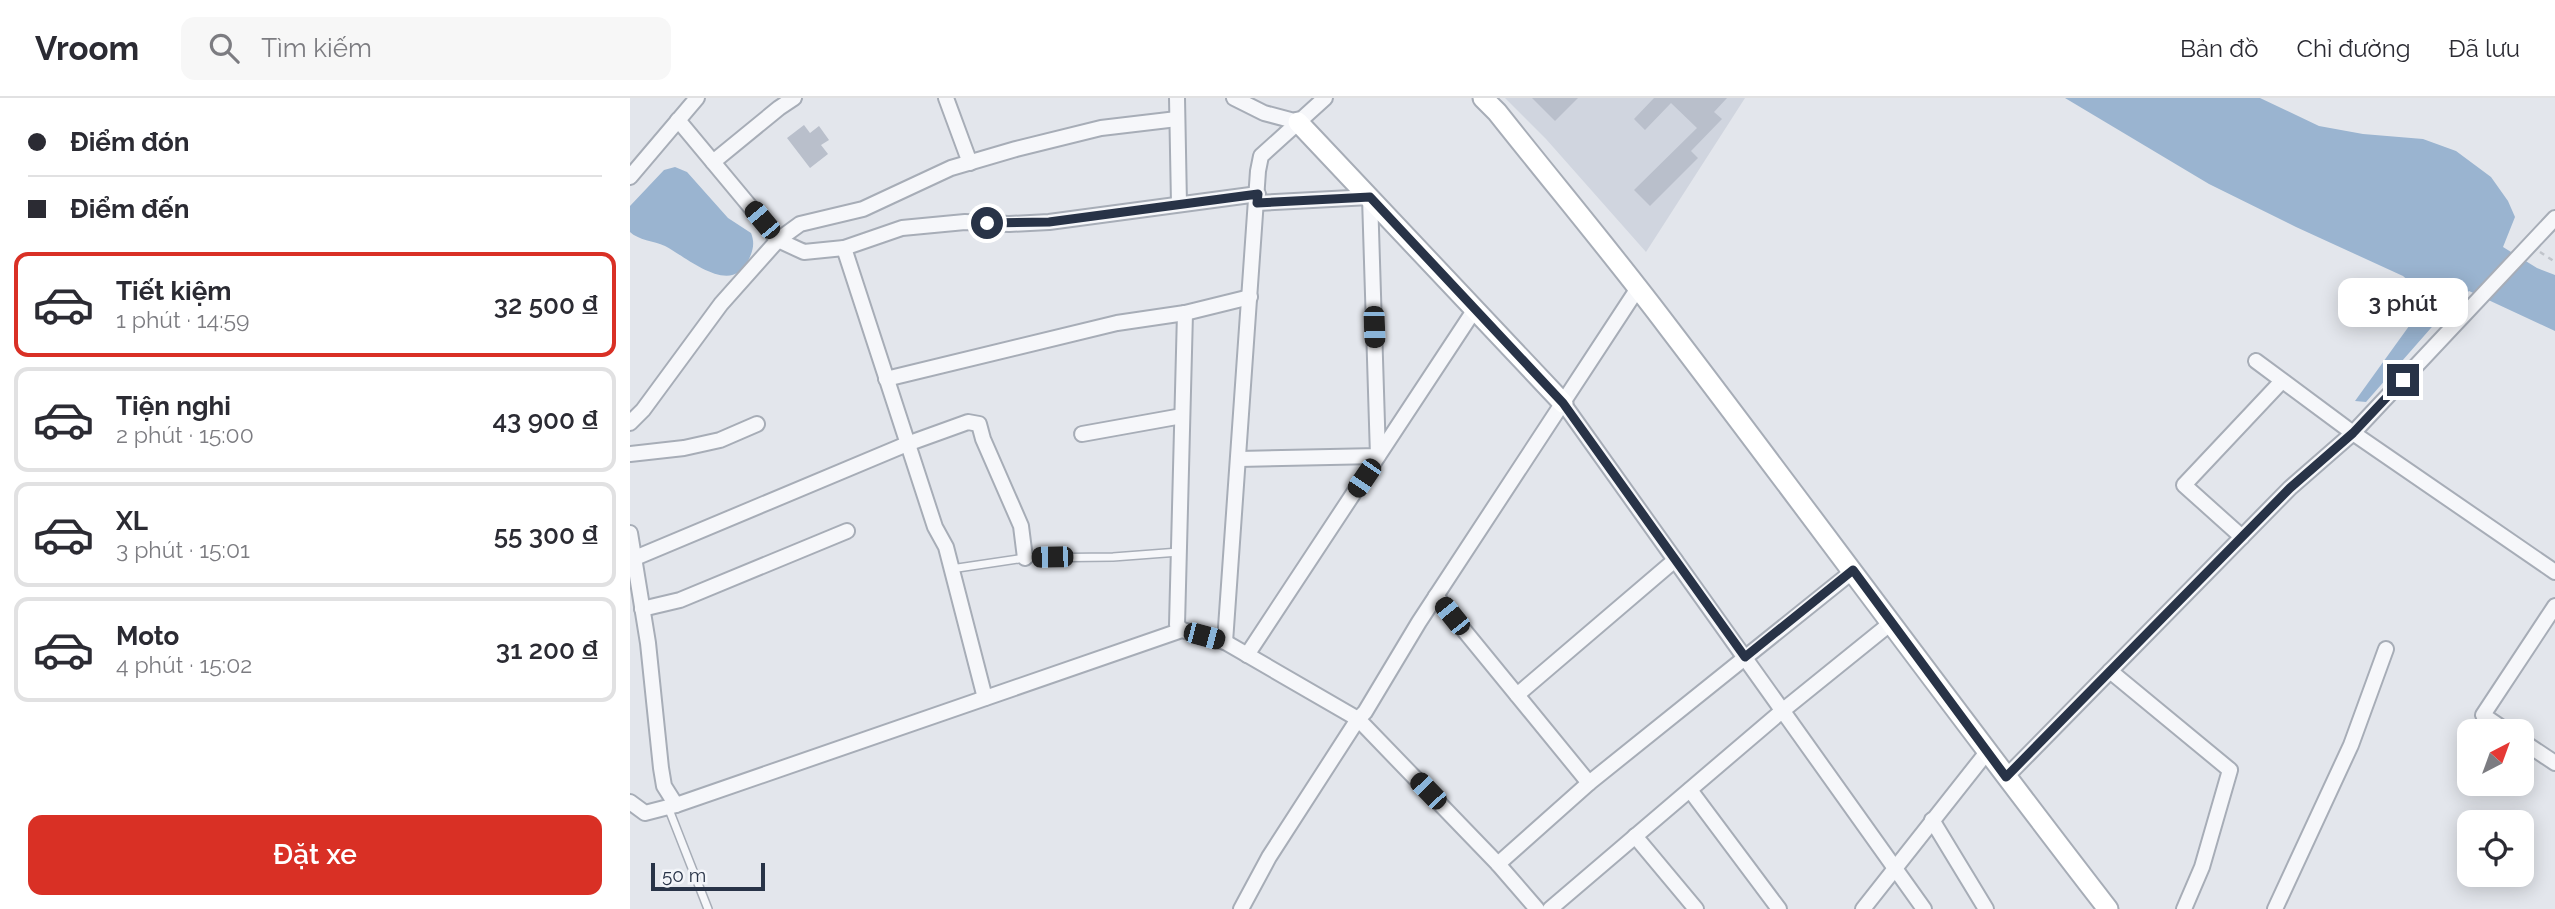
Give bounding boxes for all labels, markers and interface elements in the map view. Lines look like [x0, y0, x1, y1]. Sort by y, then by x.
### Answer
search box [181, 17, 671, 80]
text: Vroom [35, 29, 139, 68]
icon: search [205, 29, 243, 67]
text: Tìm kiếm [261, 33, 372, 63]
text: Bản đồ [2180, 34, 2258, 63]
text: Chỉ đường [2296, 34, 2411, 63]
text: Đã lưu [2449, 34, 2520, 63]
text: Điểm đón [70, 127, 190, 157]
text: Điểm đến [70, 194, 189, 224]
car [741, 197, 784, 243]
route start [971, 207, 1003, 239]
icon: car [32, 273, 95, 336]
text: Tiết kiệm [116, 276, 231, 306]
callout: 3 phút [2338, 278, 2468, 328]
text: 3 phút [2369, 289, 2437, 316]
text: 32 500 ₫ [494, 290, 598, 320]
text: 1 phút · 14:59 [116, 306, 250, 333]
car [1363, 306, 1386, 348]
route end [2387, 364, 2419, 396]
icon: car [32, 388, 95, 451]
text: Tiện nghi [116, 391, 231, 421]
text: 43 900 ₫ [492, 405, 598, 435]
text: 2 phút · 15:00 [116, 421, 254, 448]
car [1344, 455, 1385, 501]
icon: car [32, 503, 95, 566]
text: XL [116, 506, 148, 536]
text: 55 300 ₫ [494, 520, 598, 550]
text: 3 phút · 15:01 [116, 536, 250, 563]
car [1031, 546, 1074, 568]
car [1431, 593, 1474, 639]
icon: car [32, 618, 95, 681]
car [1181, 620, 1228, 652]
text: Moto [116, 621, 179, 651]
text: 31 200 ₫ [496, 635, 598, 665]
text: 4 phút · 15:02 [116, 651, 252, 678]
north arrow [2457, 719, 2534, 796]
map controls [2457, 719, 2534, 887]
car [1406, 769, 1451, 813]
button: locate [2457, 810, 2534, 887]
button: Đặt xe [28, 815, 602, 895]
scale bar [651, 860, 765, 892]
text: 50 m [662, 864, 706, 886]

